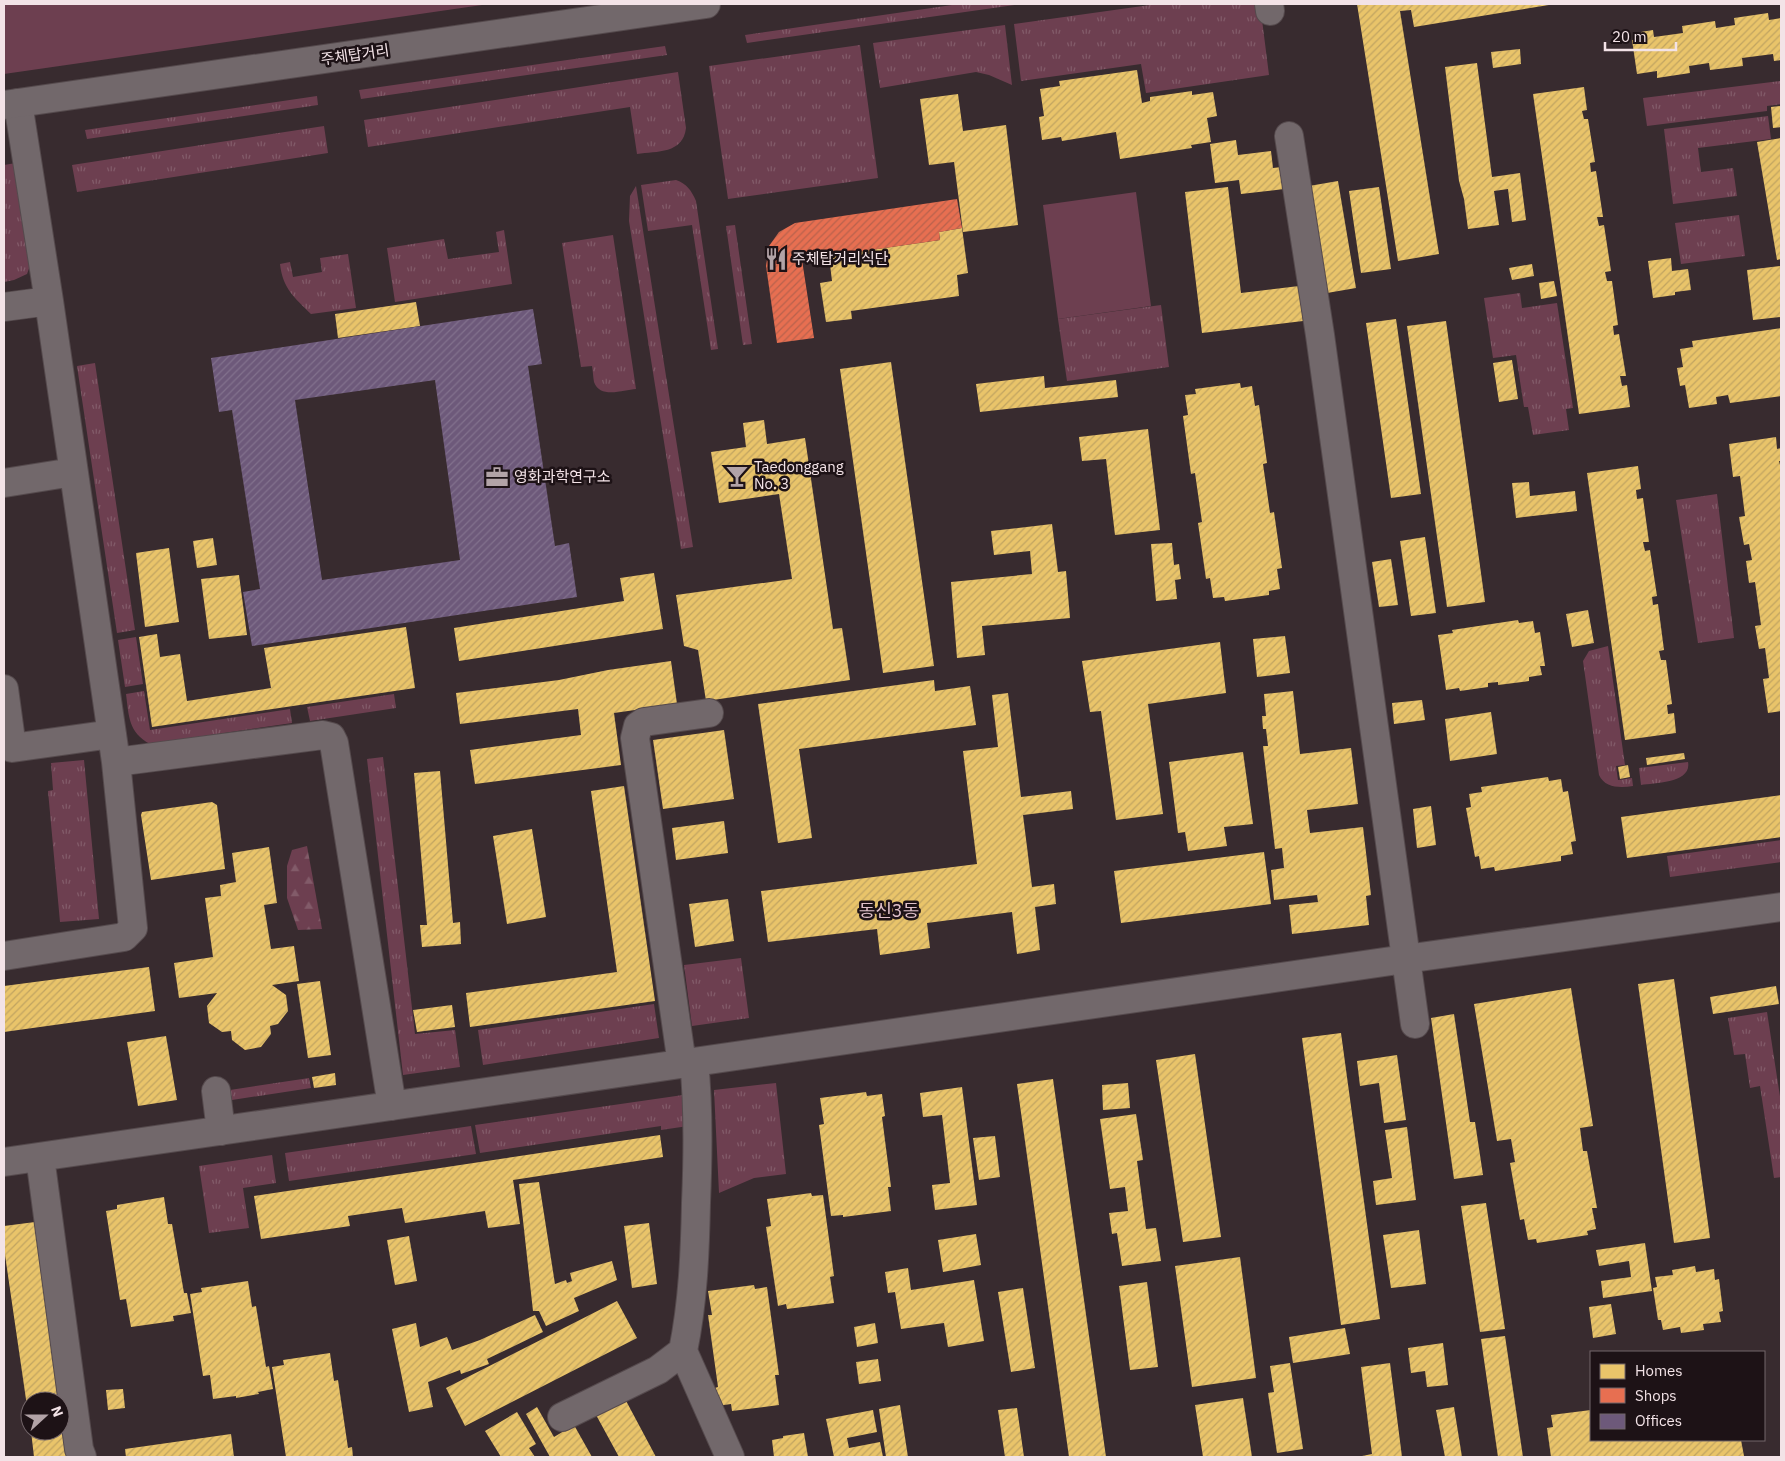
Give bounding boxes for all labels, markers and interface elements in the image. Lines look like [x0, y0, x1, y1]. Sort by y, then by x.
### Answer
scale bar [1605, 20, 1676, 52]
text: 20 m [1612, 27, 1647, 46]
street label: 주체탑거리 [319, 40, 390, 69]
restaurant icon: 주체탑거리식단 [763, 246, 789, 272]
place label: 주체탑거리식단 [792, 249, 889, 268]
place label: Taedonggang No. 3 [754, 457, 844, 493]
bar icon: Taedonggang No. 3 [724, 463, 750, 489]
office icon: 영화과학연구소 [484, 464, 510, 490]
place label: 영화과학연구소 [514, 467, 611, 486]
district label: 동신3동 [859, 899, 919, 922]
legend [1590, 1351, 1765, 1441]
text: Homes [1635, 1361, 1683, 1380]
text: Shops [1635, 1386, 1677, 1405]
north arrow [20, 1391, 70, 1441]
text: N [47, 1403, 67, 1419]
text: Offices [1635, 1411, 1682, 1430]

